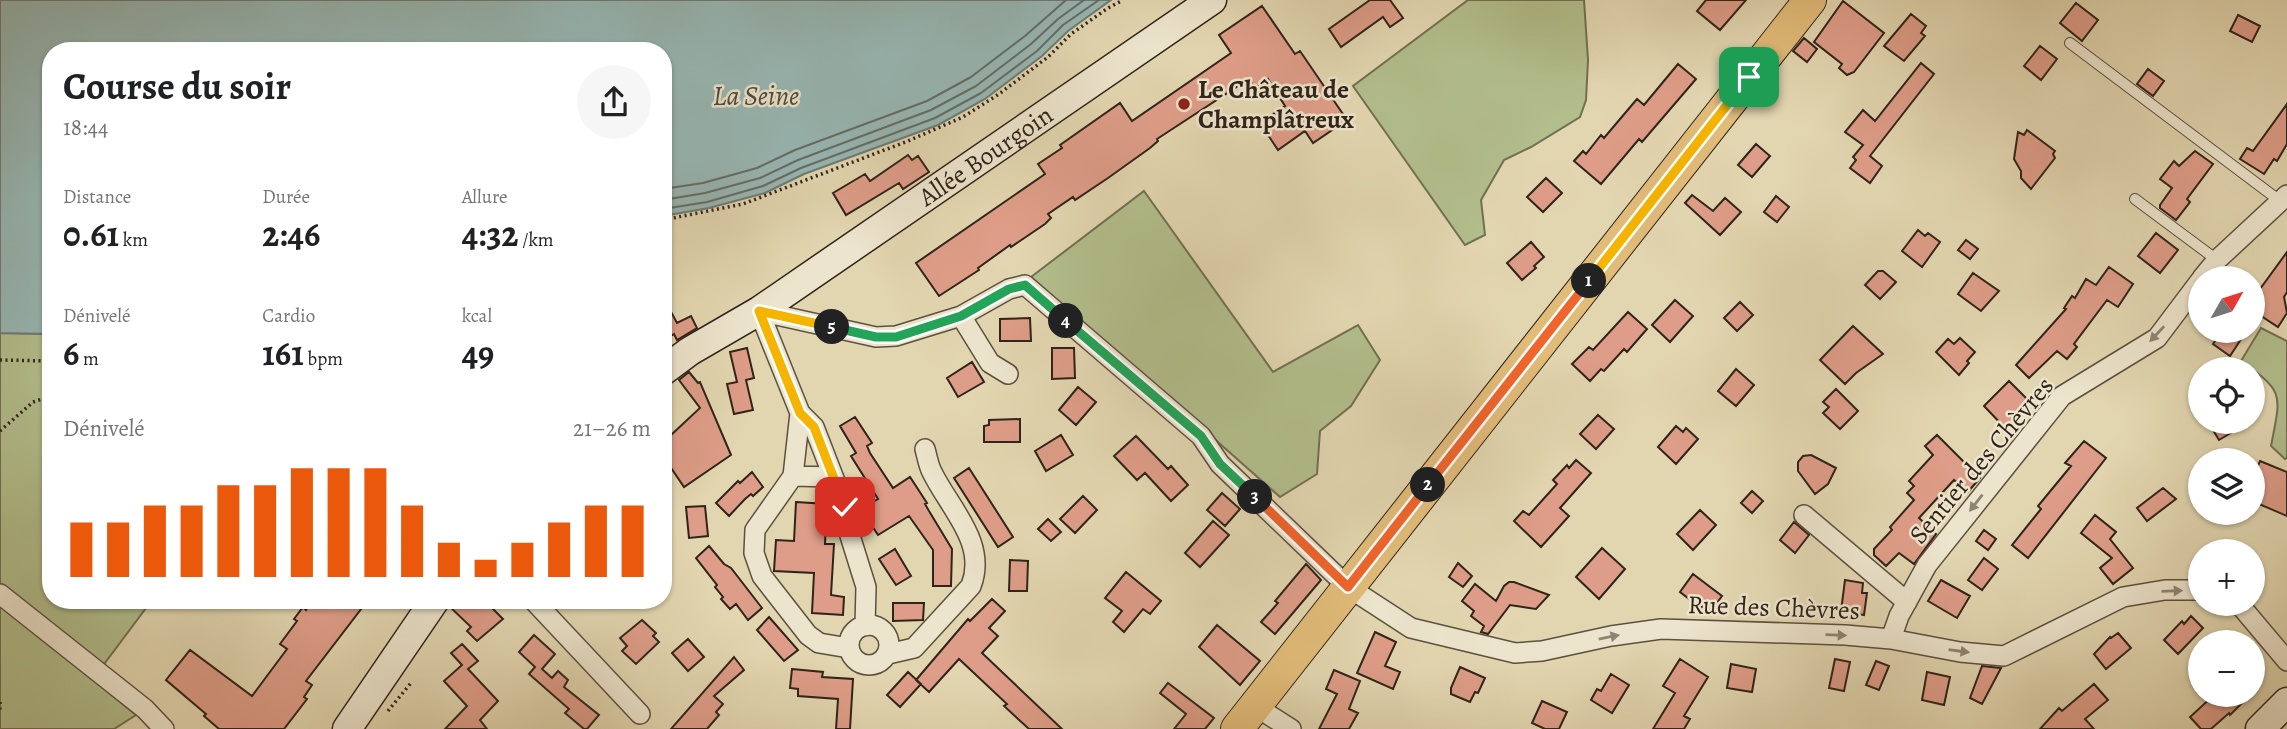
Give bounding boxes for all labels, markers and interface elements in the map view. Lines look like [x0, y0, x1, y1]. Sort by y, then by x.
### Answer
pin [1719, 47, 1779, 107]
icon: arrive [1730, 58, 1768, 96]
text: Course du soir [63, 60, 291, 112]
button: share [577, 65, 651, 139]
place label: Le Château de Champlâtreux [1198, 72, 1354, 137]
water label: La Seine [713, 77, 799, 115]
marker: Le Château de Champlâtreux [1176, 96, 1192, 112]
street label: Allée Bourgoin [911, 97, 1060, 215]
text: 18:44 [63, 112, 108, 143]
text: Distance [63, 184, 131, 210]
text: Durée [262, 184, 310, 210]
text: Allure [462, 184, 508, 210]
text: 0.61 [63, 210, 119, 258]
text: 2:46 [262, 210, 320, 258]
text: 4:32 [462, 210, 518, 258]
text: km [119, 227, 148, 253]
text: /km [518, 227, 554, 253]
pin: 1 [1572, 264, 1606, 298]
north arrow [2188, 266, 2264, 343]
map controls [2188, 266, 2265, 707]
text: 1 [1585, 267, 1592, 293]
text: Dénivelé [63, 303, 130, 329]
text: Cardio [262, 303, 315, 329]
text: kcal [462, 303, 492, 329]
pin: 4 [1048, 304, 1084, 338]
text: 4 [1061, 307, 1070, 333]
pin: 5 [814, 310, 850, 344]
text: 5 [827, 313, 836, 339]
one-way arrow [2149, 326, 2166, 343]
text: 6 [63, 329, 79, 377]
text: 161 [262, 329, 304, 377]
text: 49 [462, 329, 494, 377]
text: m [79, 346, 99, 372]
text: bpm [304, 346, 343, 372]
button: locate [2188, 357, 2265, 434]
street label: Sentier des Chèvres [1901, 369, 2062, 551]
text: Dénivelé [63, 413, 145, 444]
text: 21–26 m [573, 413, 651, 444]
button: layers [2188, 448, 2265, 525]
pin: 2 [1410, 468, 1446, 503]
text: 2 [1423, 471, 1432, 497]
pin [815, 477, 875, 537]
pin: 3 [1238, 480, 1272, 514]
text: 3 [1250, 483, 1259, 509]
icon: check [826, 488, 864, 526]
one-way arrow [1969, 495, 1984, 512]
button: + [2188, 539, 2265, 616]
one-way arrow [2161, 585, 2183, 596]
street label: Rue des Chèvres [1687, 587, 1861, 628]
one-way arrow [1825, 629, 1847, 640]
button: − [2188, 630, 2265, 707]
one-way arrow [1598, 631, 1620, 642]
one-way arrow [1948, 646, 1970, 657]

